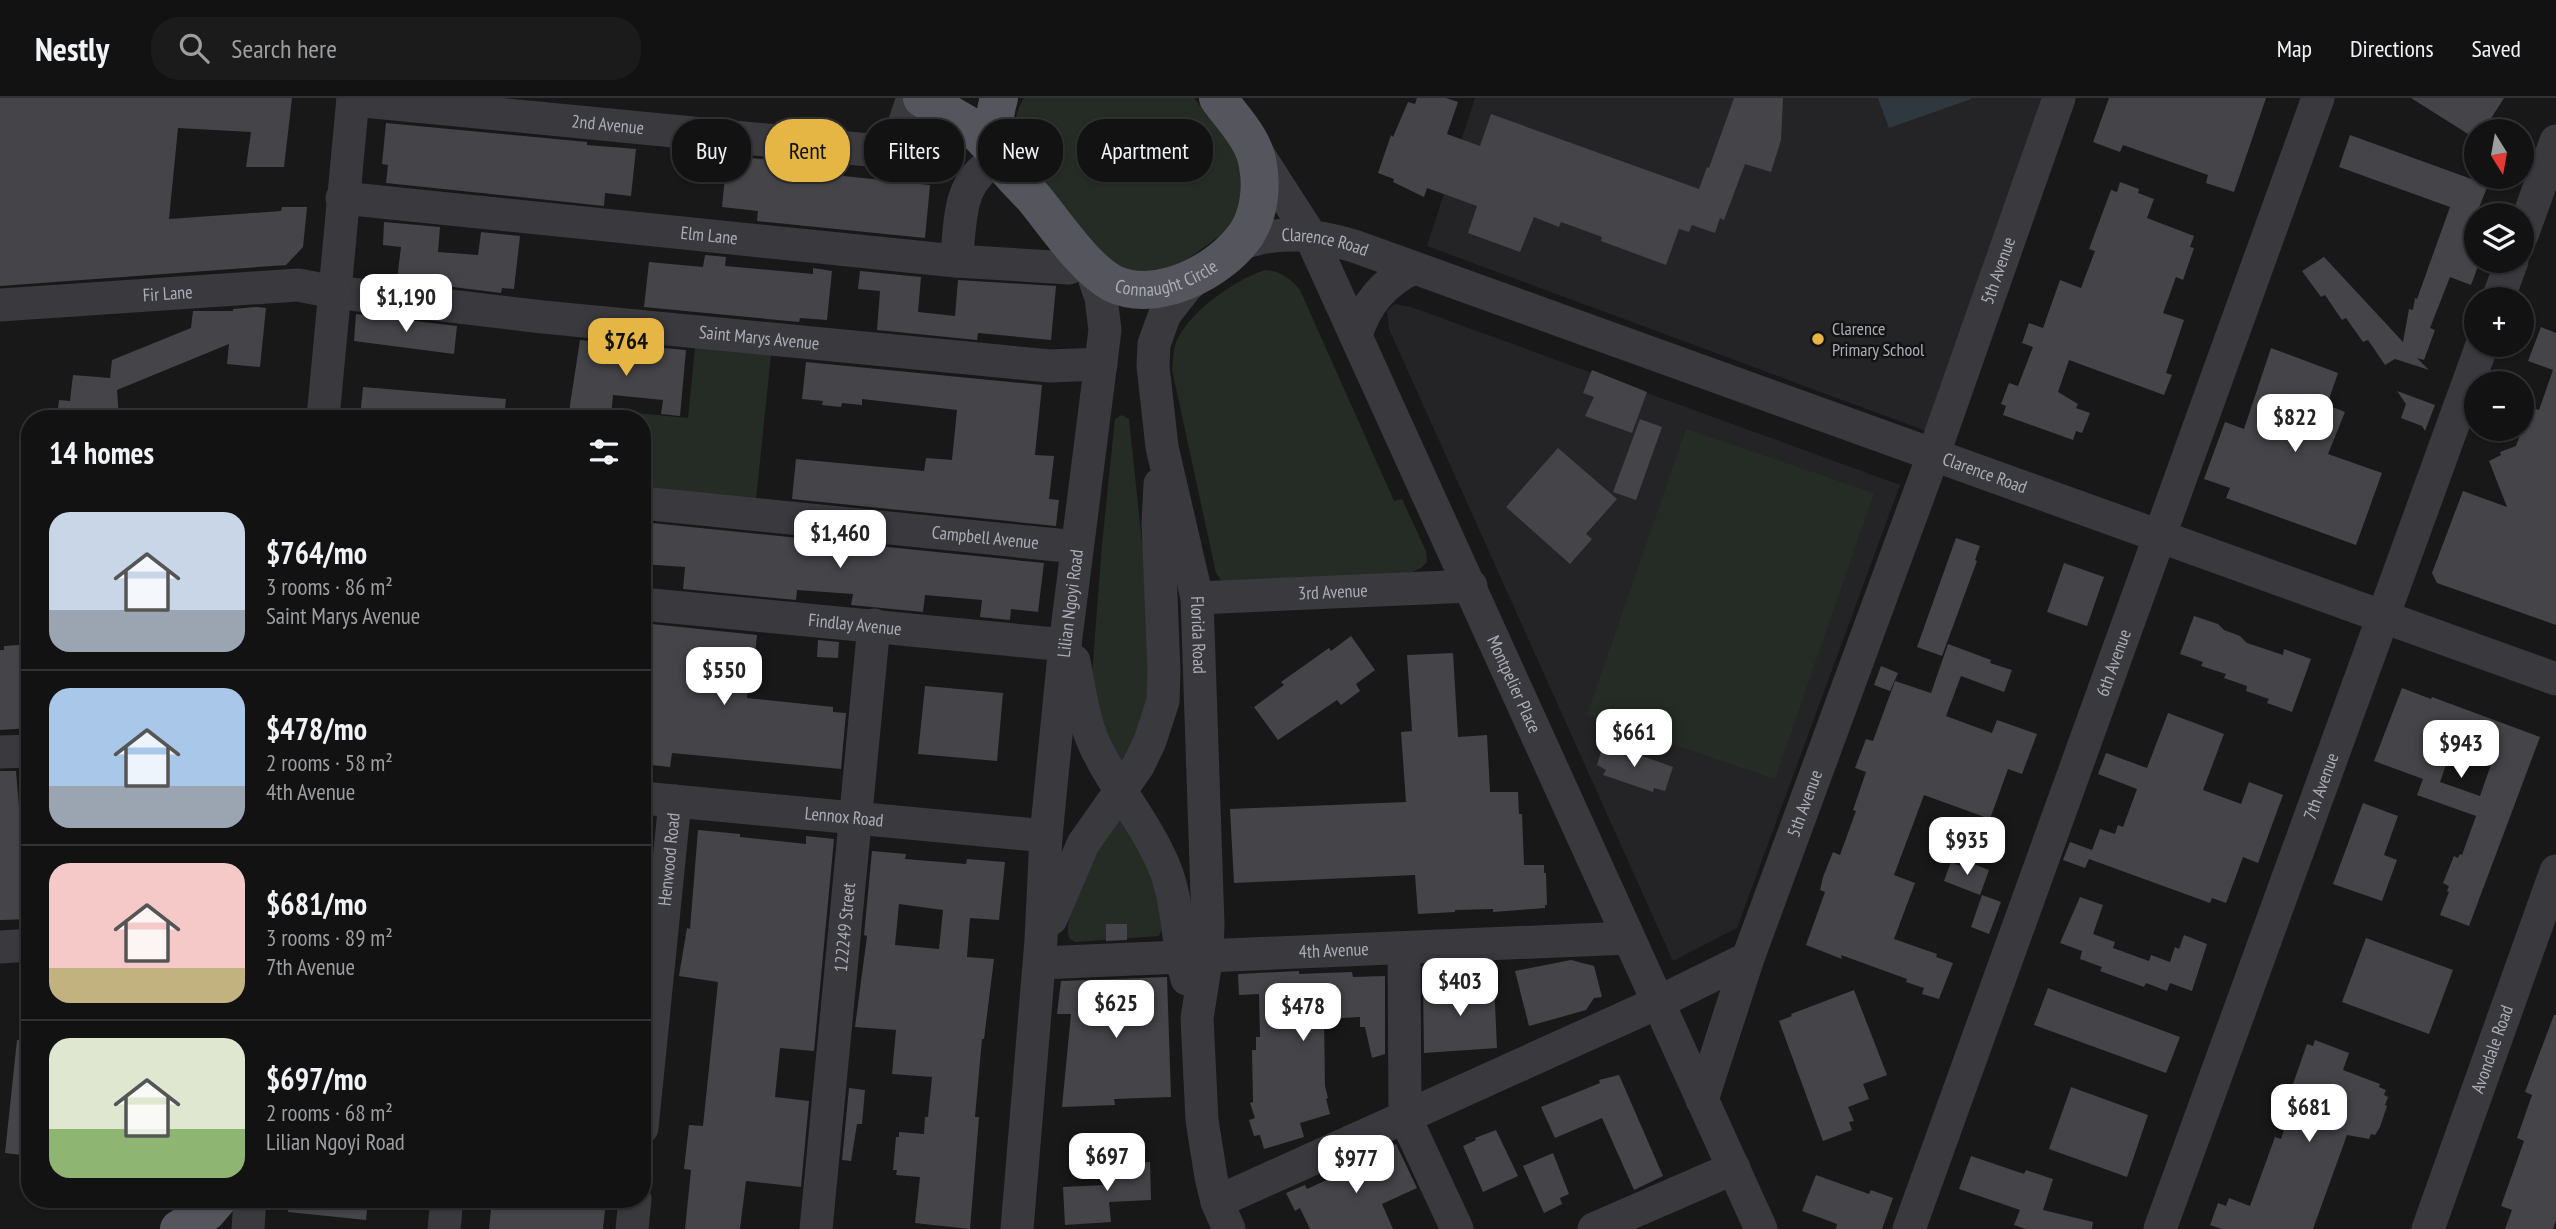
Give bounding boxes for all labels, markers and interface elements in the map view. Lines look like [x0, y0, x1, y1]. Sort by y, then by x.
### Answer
search box [151, 17, 641, 80]
text: Nestly [35, 27, 109, 70]
icon: search [175, 29, 213, 67]
text: Search here [231, 32, 337, 65]
text: Map [2277, 33, 2312, 64]
text: Directions [2350, 33, 2434, 64]
text: Saved [2472, 33, 2521, 64]
street label: 2nd Avenue [571, 109, 645, 139]
chip: Buy [672, 119, 751, 182]
chip: Rent [765, 119, 850, 182]
chip: Filters [864, 119, 964, 182]
chip: New [978, 119, 1063, 182]
chip: Apartment [1077, 119, 1213, 182]
north arrow [2464, 119, 2534, 189]
map controls [2464, 119, 2534, 441]
button: layers [2464, 203, 2534, 273]
street label: Elm Lane [679, 221, 739, 250]
street label: Clarence Road [1281, 223, 1372, 261]
street label: 5th Avenue [1975, 234, 2020, 307]
street label: Connaught Circle [1112, 254, 1222, 301]
pin: $1,190 [349, 274, 463, 334]
street label: Fir Lane [142, 280, 193, 306]
text: $1,190 [376, 282, 436, 311]
button: + [2464, 287, 2534, 357]
place label: Clarence Primary School [1832, 317, 1925, 361]
pin: $764 [585, 318, 667, 378]
street label: Saint Marys Avenue [698, 320, 820, 355]
text: $764 [604, 326, 648, 355]
marker: Clarence Primary School [1810, 331, 1826, 347]
button: − [2464, 371, 2534, 441]
pin: $822 [2254, 394, 2336, 454]
text: $822 [2273, 402, 2317, 431]
text: 14 homes [49, 433, 154, 472]
icon: filters [585, 433, 623, 471]
street label: Clarence Road [1940, 447, 2030, 498]
pin: $1,460 [783, 510, 897, 570]
text: $1,460 [810, 518, 870, 547]
street label: Campbell Avenue [931, 520, 1040, 554]
text: $764/mo [266, 533, 367, 572]
icon: home [105, 540, 189, 624]
street label: Lilian Ngoyi Road [1052, 548, 1088, 658]
text: 3 rooms · 86 m² [266, 572, 393, 601]
street label: 3rd Avenue [1298, 579, 1368, 605]
street label: Florida Road [1186, 596, 1212, 674]
text: Saint Marys Avenue [266, 601, 420, 630]
street label: Findlay Avenue [807, 608, 903, 640]
street label: 6th Avenue [2091, 626, 2136, 699]
street label: Montpelier Place [1482, 632, 1546, 737]
pin: $550 [683, 648, 765, 707]
text: $550 [702, 655, 746, 684]
text: $478/mo [266, 709, 367, 748]
pin: $661 [1593, 710, 1675, 769]
icon: home [105, 716, 189, 800]
text: $661 [1612, 717, 1656, 746]
pin: $943 [2420, 720, 2502, 780]
text: $943 [2439, 728, 2483, 757]
text: 2 rooms · 58 m² [266, 748, 393, 777]
street label: 7th Avenue [2298, 750, 2343, 823]
street label: 5th Avenue [1782, 767, 1827, 840]
text: 4th Avenue [266, 777, 355, 806]
street label: Lennox Road [804, 801, 885, 832]
street label: Henwood Road [652, 812, 685, 907]
pin: $935 [1926, 818, 2008, 877]
text: $935 [1945, 825, 1989, 854]
street label: 122249 Street [829, 882, 860, 973]
text: $681/mo [266, 884, 367, 923]
icon: home [105, 891, 189, 975]
text: 3 rooms · 89 m² [266, 923, 393, 952]
street label: 4th Avenue [1298, 937, 1369, 963]
text: 7th Avenue [266, 952, 355, 981]
pin: $403 [1419, 958, 1501, 1018]
text: $403 [1438, 966, 1482, 995]
pin: $625 [1075, 981, 1157, 1040]
pin: $478 [1262, 984, 1344, 1043]
text: $625 [1094, 988, 1138, 1017]
text: $478 [1281, 991, 1325, 1020]
street label: Avondale Road [2466, 1002, 2518, 1096]
text: $697/mo [266, 1059, 367, 1098]
icon: home [105, 1066, 189, 1150]
pin: $681 [2268, 1084, 2350, 1144]
text: $681 [2287, 1092, 2331, 1121]
text: 2 rooms · 68 m² [266, 1098, 393, 1127]
text: Lilian Ngoyi Road [266, 1127, 405, 1156]
pin: $697 [1066, 1134, 1148, 1193]
pin: $977 [1315, 1136, 1397, 1195]
text: $697 [1085, 1141, 1129, 1170]
text: $977 [1334, 1143, 1378, 1172]

